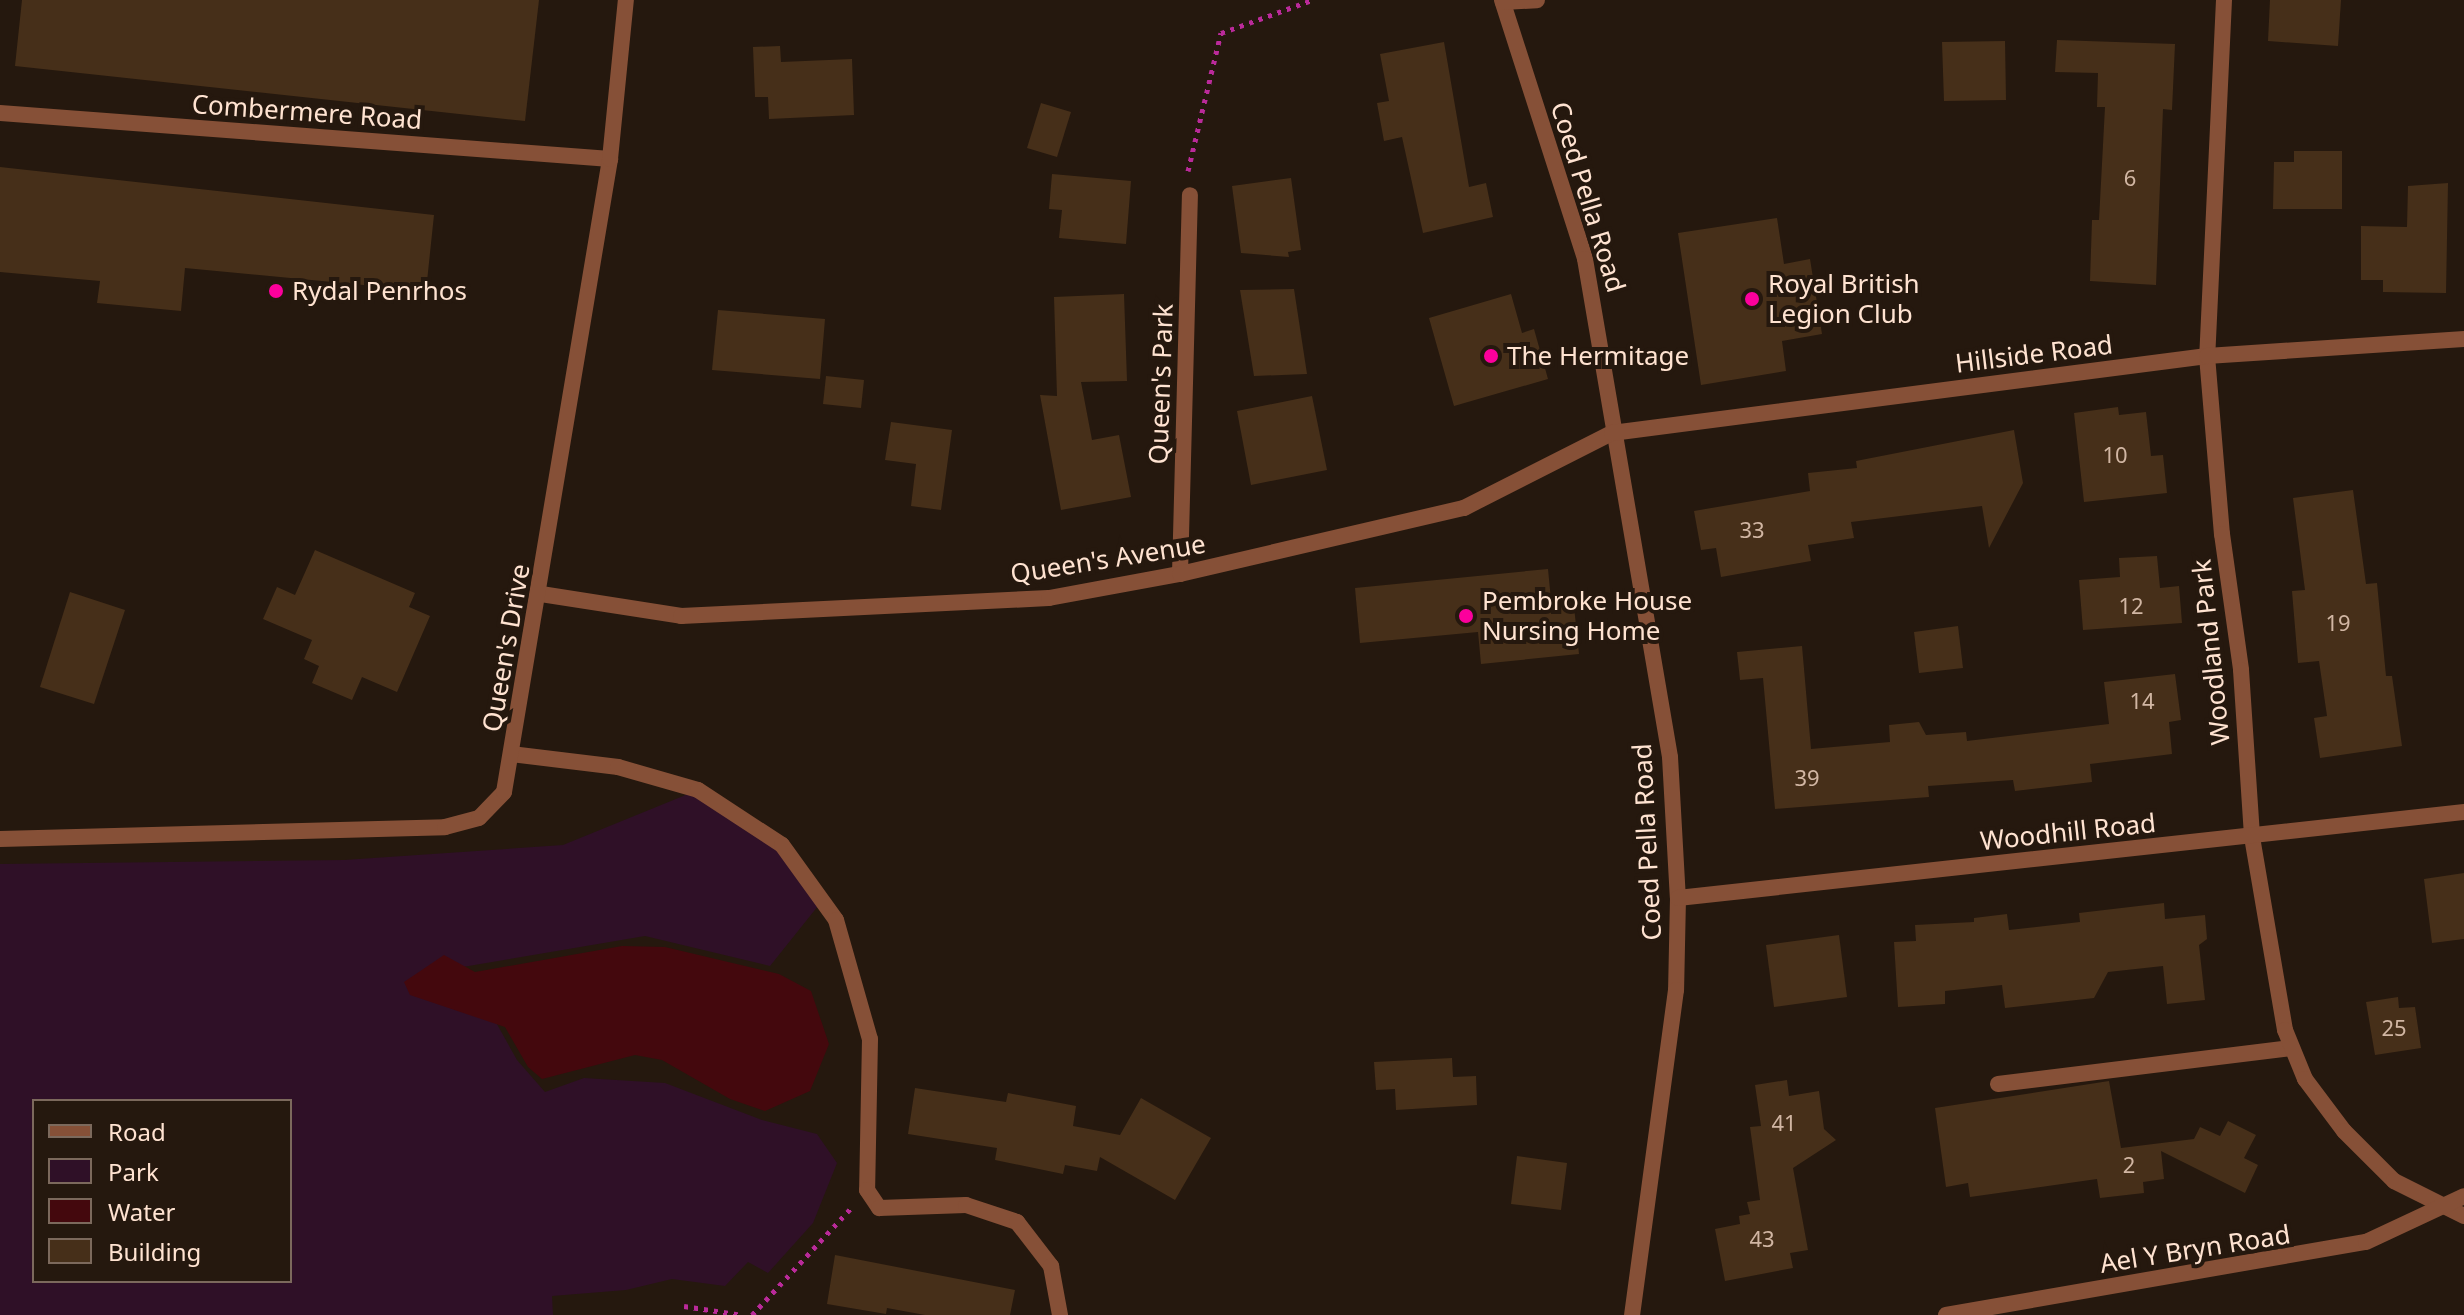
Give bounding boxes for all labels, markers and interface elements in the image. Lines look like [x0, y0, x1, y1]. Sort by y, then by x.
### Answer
street label: Combermere Road [191, 88, 423, 136]
street label: Coed Pella Road [1544, 98, 1632, 296]
house number: 6 [2124, 165, 2136, 191]
place label: Royal British Legion Club [1768, 268, 1920, 330]
place label: Rydal Penrhos [292, 275, 467, 307]
marker: Rydal Penrhos [267, 282, 285, 300]
marker: Royal British Legion Club [1743, 290, 1761, 308]
street label: Queen's Park [1143, 303, 1179, 465]
street label: Hillside Road [1953, 329, 2115, 379]
place label: The Hermitage [1507, 340, 1689, 372]
marker: The Hermitage [1482, 347, 1500, 365]
house number: 10 [2102, 442, 2128, 468]
house number: 33 [1739, 517, 1765, 543]
street label: Queen's Avenue [1008, 528, 1208, 590]
street label: Woodland Park [2186, 558, 2236, 746]
street label: Queen's Drive [476, 562, 536, 734]
place label: Pembroke House Nursing Home [1482, 585, 1692, 646]
house number: 12 [2118, 593, 2144, 619]
marker: Pembroke House Nursing Home [1457, 607, 1475, 625]
house number: 19 [2325, 610, 2351, 636]
house number: 14 [2129, 688, 2155, 714]
street label: Coed Pella Road [1626, 743, 1668, 941]
house number: 39 [1794, 765, 1820, 791]
street label: Woodhill Road [1979, 807, 2157, 857]
house number: 25 [2381, 1015, 2407, 1041]
legend [32, 1099, 292, 1283]
house number: 41 [1771, 1110, 1797, 1136]
text: Road [108, 1115, 166, 1148]
house number: 2 [2123, 1152, 2135, 1178]
text: Park [108, 1155, 159, 1188]
text: Water [108, 1195, 175, 1228]
street label: Ael Y Bryn Road [2098, 1219, 2292, 1279]
house number: 43 [1749, 1226, 1775, 1252]
text: Building [108, 1235, 201, 1268]

